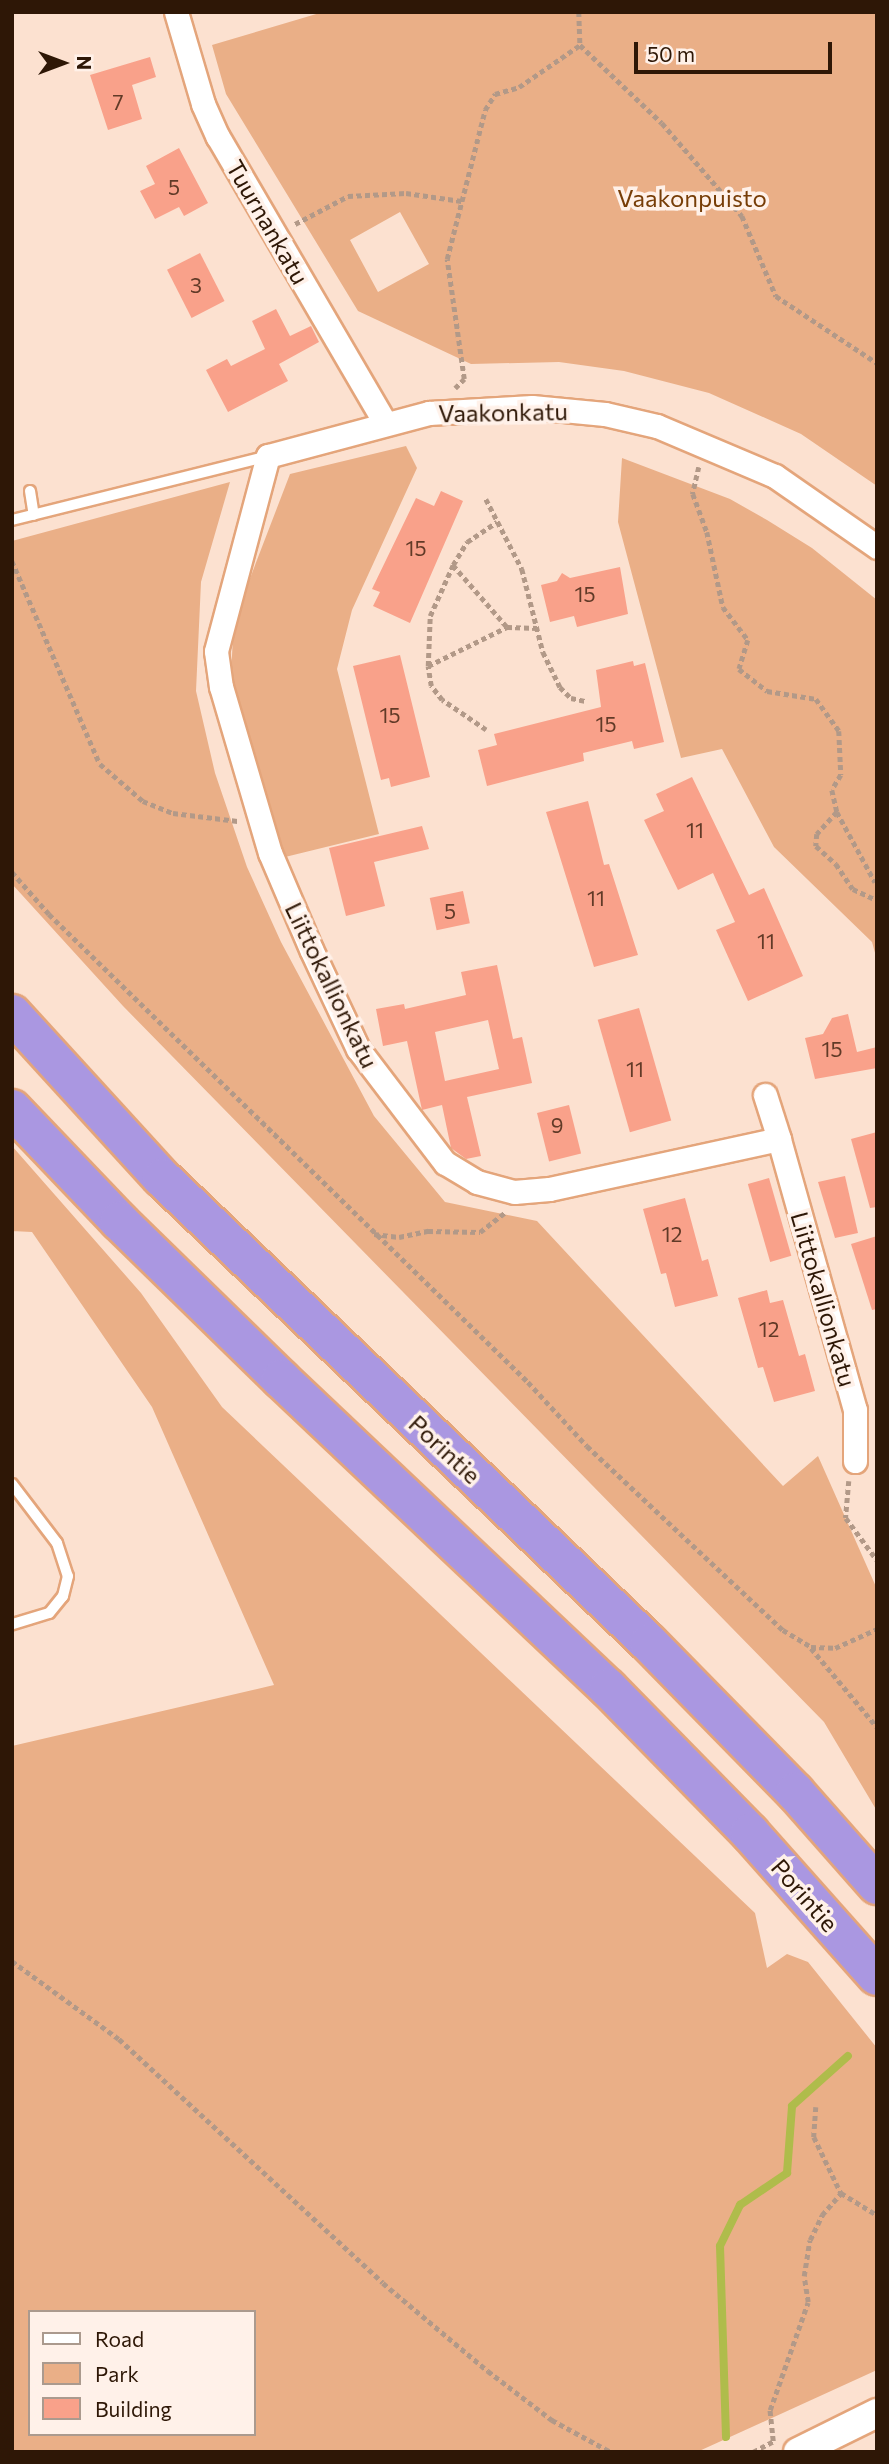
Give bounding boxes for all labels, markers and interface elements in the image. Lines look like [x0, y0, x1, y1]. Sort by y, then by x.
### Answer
north arrow [28, 28, 98, 98]
scale bar [637, 28, 835, 72]
text: 50 m [647, 41, 695, 66]
text: N [73, 56, 96, 70]
house number: 7 [112, 89, 124, 115]
street label: Tuurnankatu [221, 155, 315, 289]
house number: 5 [168, 174, 180, 200]
park label: Vaakonpuisto [617, 184, 767, 212]
house number: 3 [190, 272, 202, 298]
street label: Vaakonkatu [438, 396, 568, 428]
house number: 15 [405, 535, 427, 561]
house number: 15 [574, 581, 596, 607]
house number: 15 [379, 702, 401, 728]
house number: 15 [595, 711, 617, 737]
house number: 11 [686, 817, 704, 843]
house number: 11 [587, 885, 605, 911]
street label: Liittokallionkatu [279, 897, 385, 1073]
house number: 5 [444, 898, 456, 924]
house number: 11 [757, 928, 775, 954]
house number: 15 [821, 1036, 843, 1062]
house number: 11 [626, 1056, 644, 1082]
house number: 9 [551, 1112, 563, 1138]
street label: Liittokallionkatu [785, 1208, 863, 1390]
house number: 12 [662, 1221, 682, 1247]
house number: 12 [759, 1316, 779, 1342]
street label: Porintie [403, 1409, 487, 1489]
street label: Porintie [766, 1853, 844, 1937]
legend [28, 2310, 256, 2436]
text: Road [95, 2326, 144, 2351]
text: Park [95, 2361, 139, 2386]
text: Building [95, 2396, 172, 2421]

